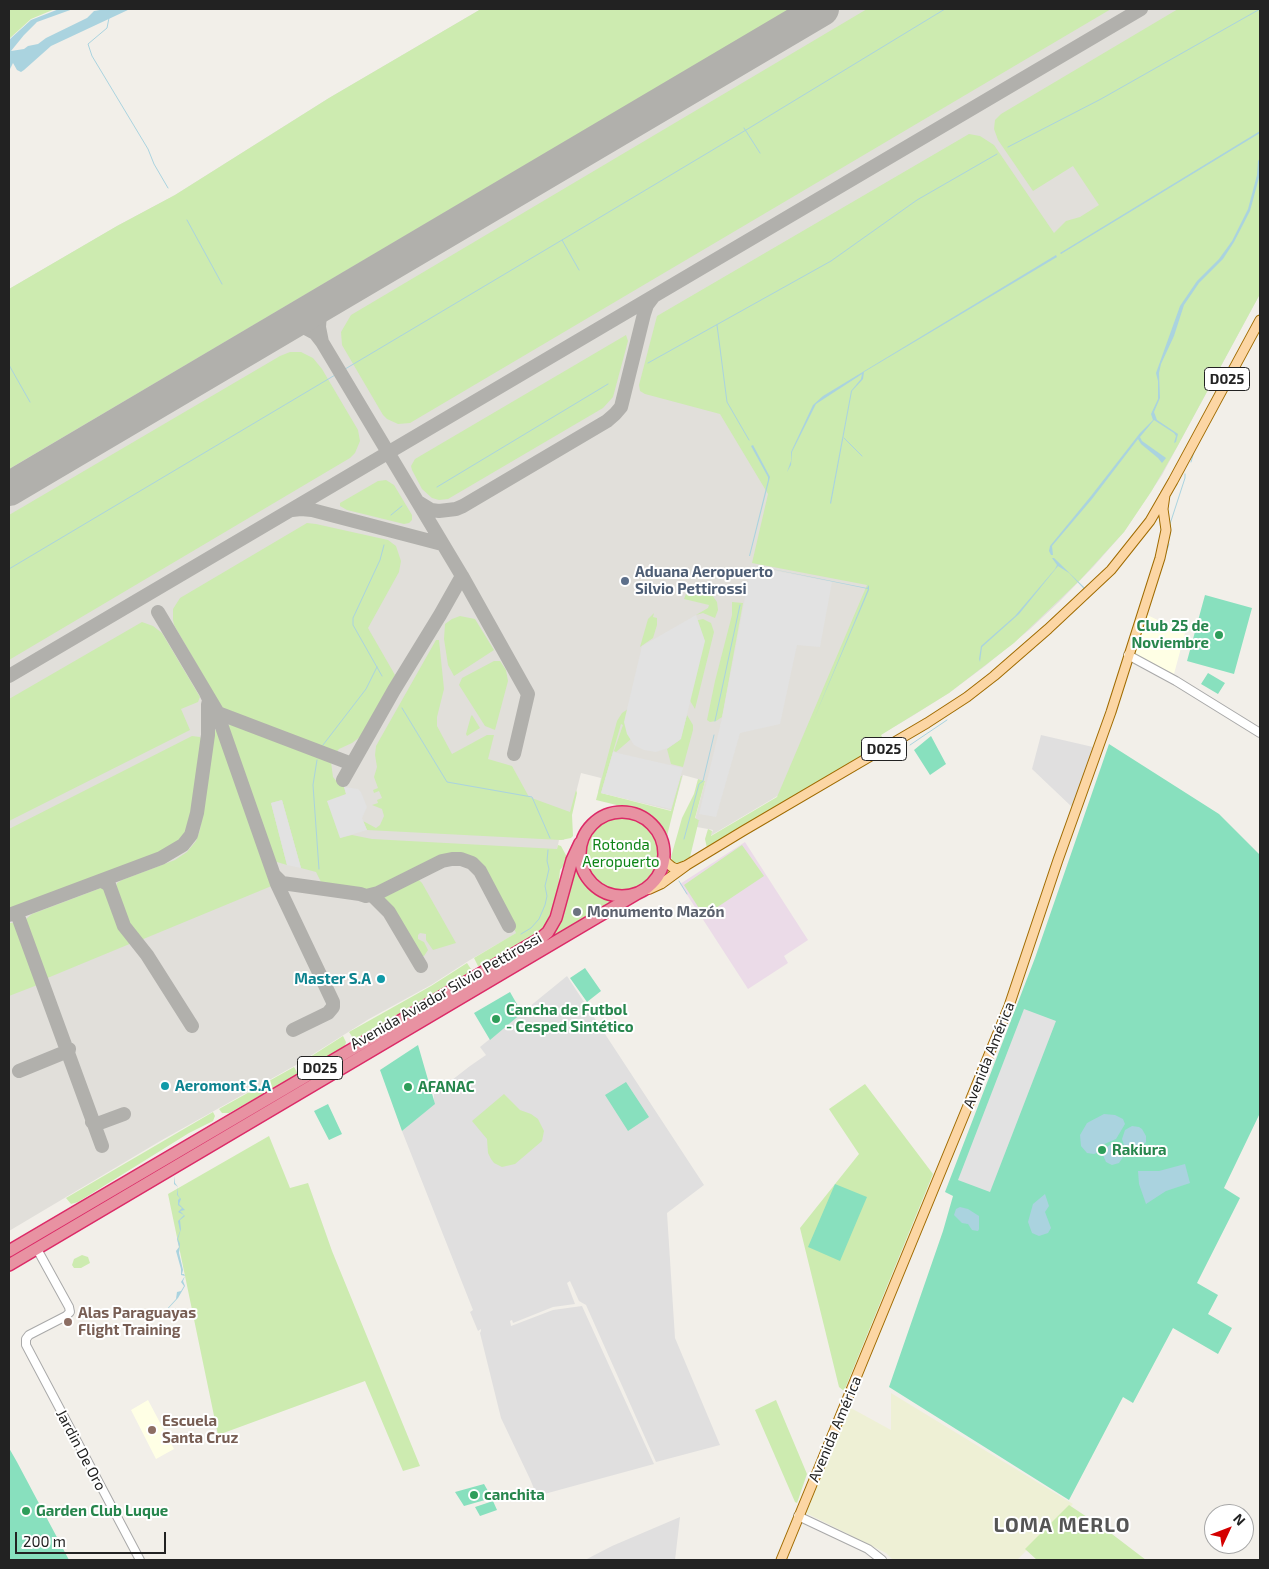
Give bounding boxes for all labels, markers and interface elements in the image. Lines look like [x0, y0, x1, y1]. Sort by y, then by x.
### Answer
road number: D025 [1204, 368, 1250, 390]
place label: Aduana Aeropuerto Silvio Pettirossi [635, 563, 773, 598]
marker: Aduana Aeropuerto Silvio Pettirossi [619, 575, 631, 587]
place label: Club 25 de Noviembre [1132, 617, 1209, 652]
marker: Club 25 de Noviembre [1213, 629, 1225, 641]
road number: D025 [862, 738, 906, 761]
park label: Rotonda Aeropuerto [582, 836, 660, 871]
place label: Monumento Mazón [587, 903, 724, 921]
marker: Monumento Mazón [571, 906, 583, 918]
street label: Avenida Aviador Silvio Pettirossi [347, 929, 545, 1053]
place label: Master S.A [294, 970, 371, 988]
marker: Master S.A [375, 973, 387, 985]
street label: Avenida América [959, 999, 1019, 1111]
place label: Cancha de Futbol - Cesped Sintético [506, 1001, 634, 1036]
marker: Cancha de Futbol - Cesped Sintético [490, 1013, 502, 1025]
road number: D025 [298, 1056, 342, 1080]
place label: Aeromont S.A [175, 1077, 271, 1095]
place label: AFANAC [418, 1078, 475, 1096]
marker: Aeromont S.A [159, 1080, 171, 1092]
marker: AFANAC [402, 1081, 414, 1093]
place label: Rakiura [1112, 1141, 1167, 1159]
marker: Rakiura [1096, 1144, 1108, 1156]
place label: Alas Paraguayas Flight Training [78, 1304, 196, 1339]
marker: Alas Paraguayas Flight Training [62, 1316, 74, 1328]
street label: Avenida América [805, 1373, 865, 1485]
street label: Jardin De Oro [52, 1406, 110, 1494]
place label: Escuela Santa Cruz [162, 1412, 238, 1447]
marker: Escuela Santa Cruz [146, 1424, 158, 1436]
place label: canchita [484, 1486, 545, 1504]
marker: canchita [468, 1489, 480, 1501]
place label: Garden Club Luque [36, 1502, 168, 1520]
north arrow [1204, 1504, 1254, 1554]
marker: Garden Club Luque [20, 1505, 32, 1517]
text: N [1230, 1510, 1249, 1529]
district label: LOMA MERLO [992, 1513, 1132, 1537]
scale bar [18, 1522, 169, 1554]
text: 200 m [23, 1532, 66, 1550]

